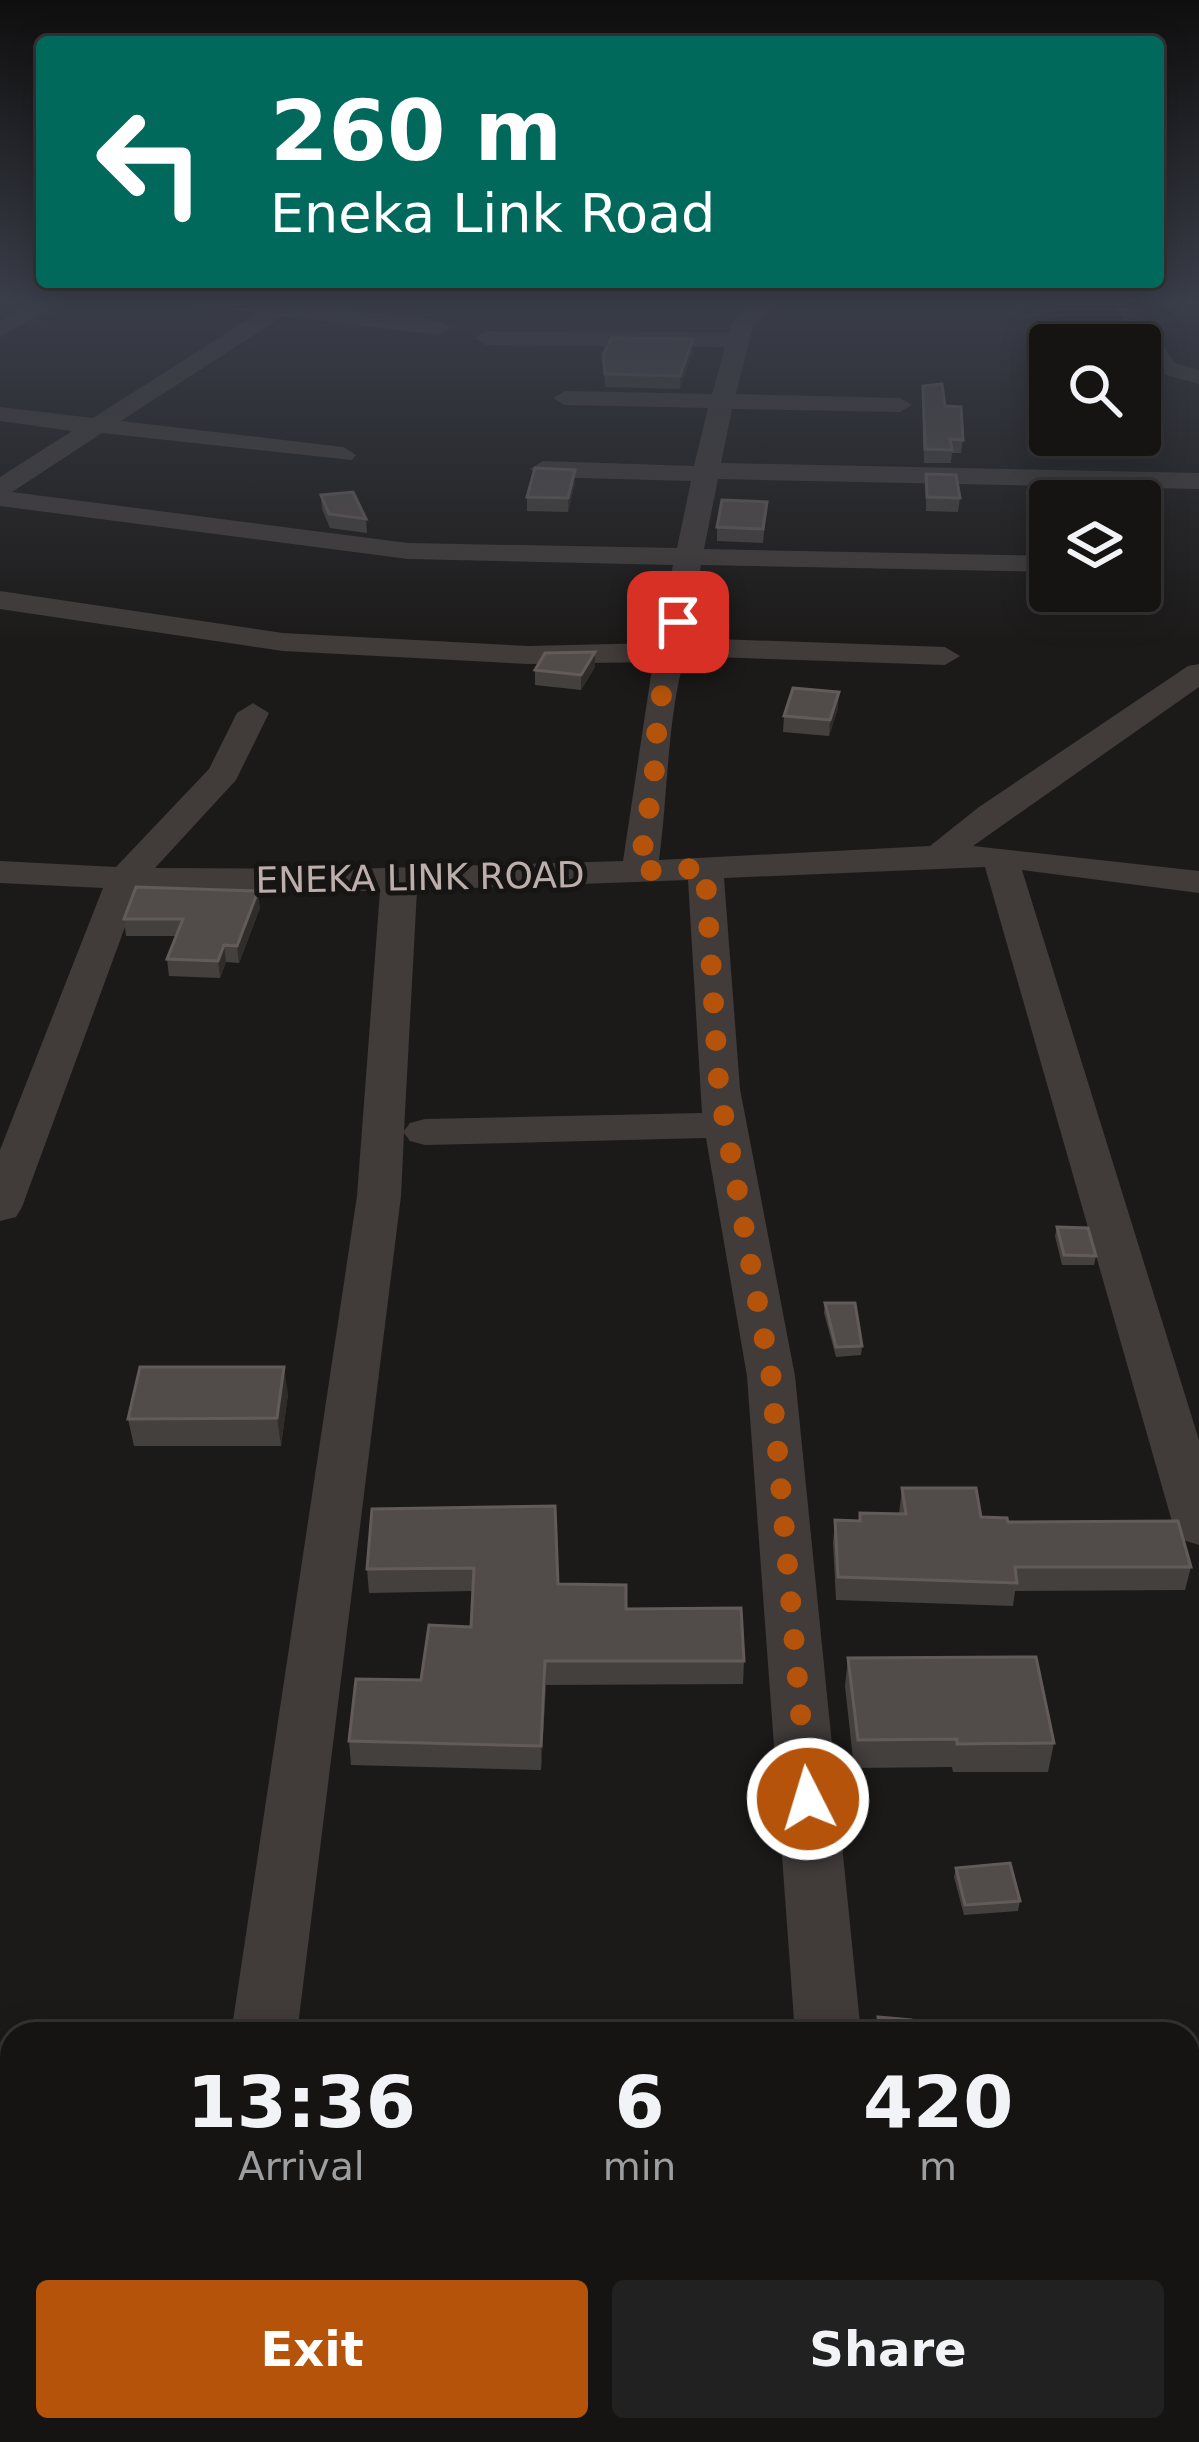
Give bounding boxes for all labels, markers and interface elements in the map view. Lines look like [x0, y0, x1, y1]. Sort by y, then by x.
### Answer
text: 260 m [270, 82, 562, 180]
icon: left [72, 84, 228, 240]
text: Eneka Link Road [270, 182, 715, 245]
map controls [1029, 324, 1161, 612]
button: search [1029, 324, 1161, 456]
button: layers [1029, 480, 1161, 612]
pin [627, 571, 729, 673]
icon: arrive [645, 589, 711, 655]
street label: ENEKA LINK ROAD [255, 854, 585, 901]
position arrow [745, 1736, 871, 1862]
text: 13:36 [187, 2060, 416, 2144]
text: 6 [614, 2060, 664, 2144]
text: 420 [863, 2060, 1013, 2144]
text: Arrival [238, 2144, 365, 2189]
text: min [603, 2144, 676, 2189]
text: m [919, 2144, 957, 2189]
button: Exit [36, 2280, 588, 2418]
button: Share [612, 2280, 1164, 2418]

